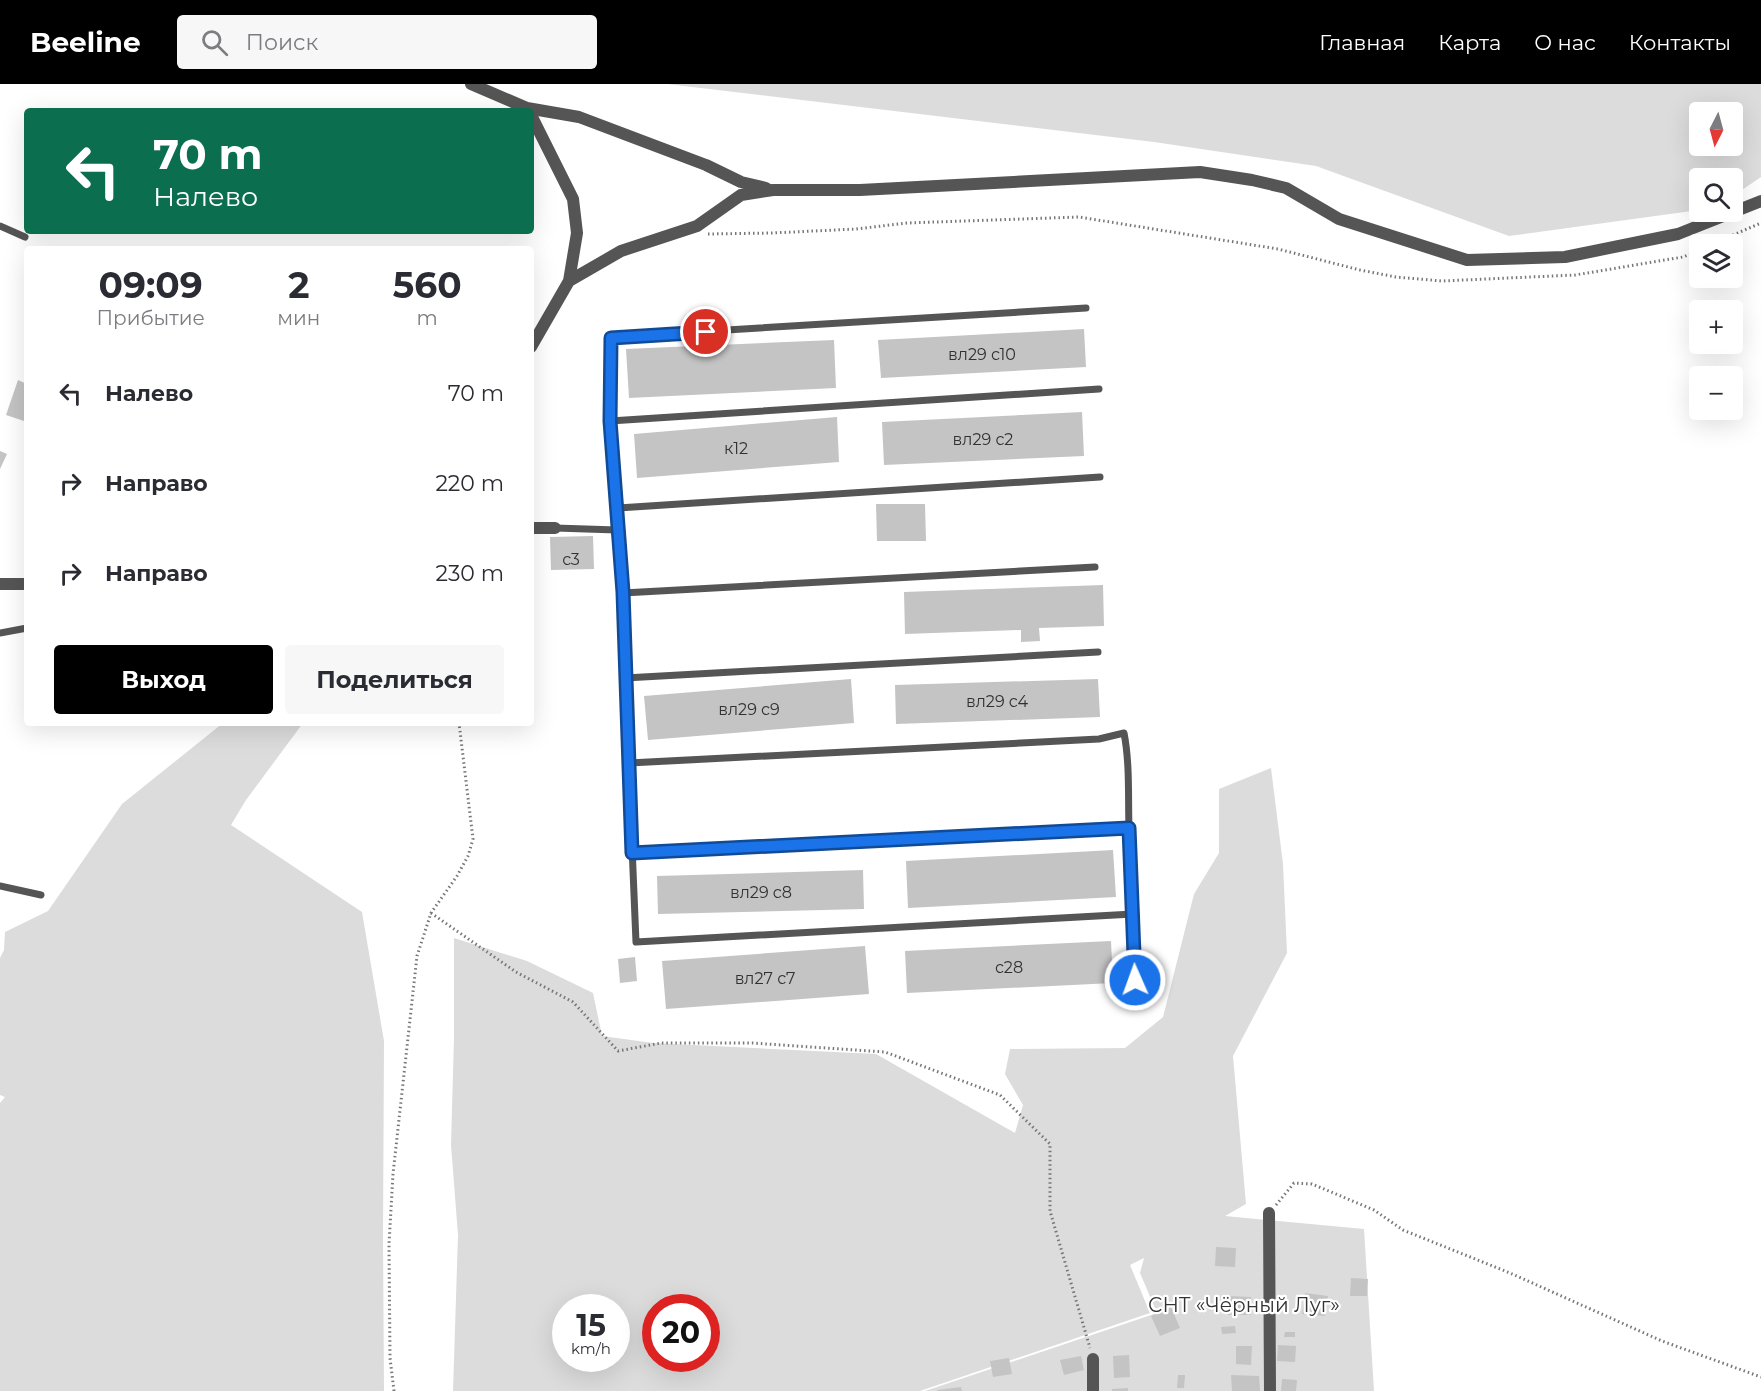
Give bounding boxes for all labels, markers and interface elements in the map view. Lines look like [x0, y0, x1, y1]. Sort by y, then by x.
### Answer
search box [177, 15, 597, 69]
text: Beeline [30, 25, 141, 59]
icon: search [198, 26, 231, 59]
text: Поиск [246, 29, 318, 56]
text: Главная [1319, 30, 1405, 55]
text: Карта [1438, 30, 1501, 55]
text: О нас [1534, 30, 1596, 55]
text: Контакты [1629, 30, 1731, 55]
north arrow [1689, 102, 1743, 156]
map controls [1689, 102, 1743, 420]
text: 70 m [153, 128, 263, 180]
icon: left [54, 132, 132, 210]
button: search [1689, 168, 1743, 222]
text: Налево [153, 180, 258, 213]
button: layers [1689, 234, 1743, 288]
text: 09:09 [99, 263, 203, 307]
text: 2 [288, 263, 309, 307]
text: 560 [393, 263, 462, 307]
button: + [1689, 300, 1743, 354]
text: Прибытие [96, 306, 205, 330]
text: мин [277, 306, 320, 330]
text: m [417, 306, 438, 330]
pin [680, 306, 731, 357]
icon: arrive [689, 315, 722, 348]
house number: вл29 с10 [948, 345, 1016, 364]
button: − [1689, 366, 1743, 420]
icon: left [54, 377, 87, 410]
text: Налево [105, 380, 193, 407]
text: 70 m [448, 380, 504, 407]
house number: вл29 с2 [953, 430, 1013, 449]
house number: к12 [724, 439, 748, 458]
icon: right [54, 467, 87, 500]
text: Направо [105, 470, 208, 497]
text: 220 m [435, 470, 504, 497]
house number: с3 [562, 550, 580, 569]
icon: right [54, 557, 87, 590]
text: Направо [105, 560, 208, 587]
text: 230 m [435, 560, 504, 587]
button: Выход [54, 645, 273, 714]
button: Поделиться [285, 645, 504, 714]
house number: вл29 с4 [966, 692, 1028, 711]
house number: вл29 с9 [718, 700, 780, 719]
house number: вл29 с8 [730, 883, 792, 902]
position arrow [1103, 948, 1167, 1012]
house number: с28 [995, 958, 1023, 977]
house number: вл27 с7 [735, 969, 795, 988]
park label: СНТ «Чёрный Луг» [1148, 1293, 1340, 1317]
speed limit sign: 20 [642, 1294, 720, 1372]
text: 15 [576, 1307, 606, 1344]
text: km/h [571, 1339, 611, 1358]

